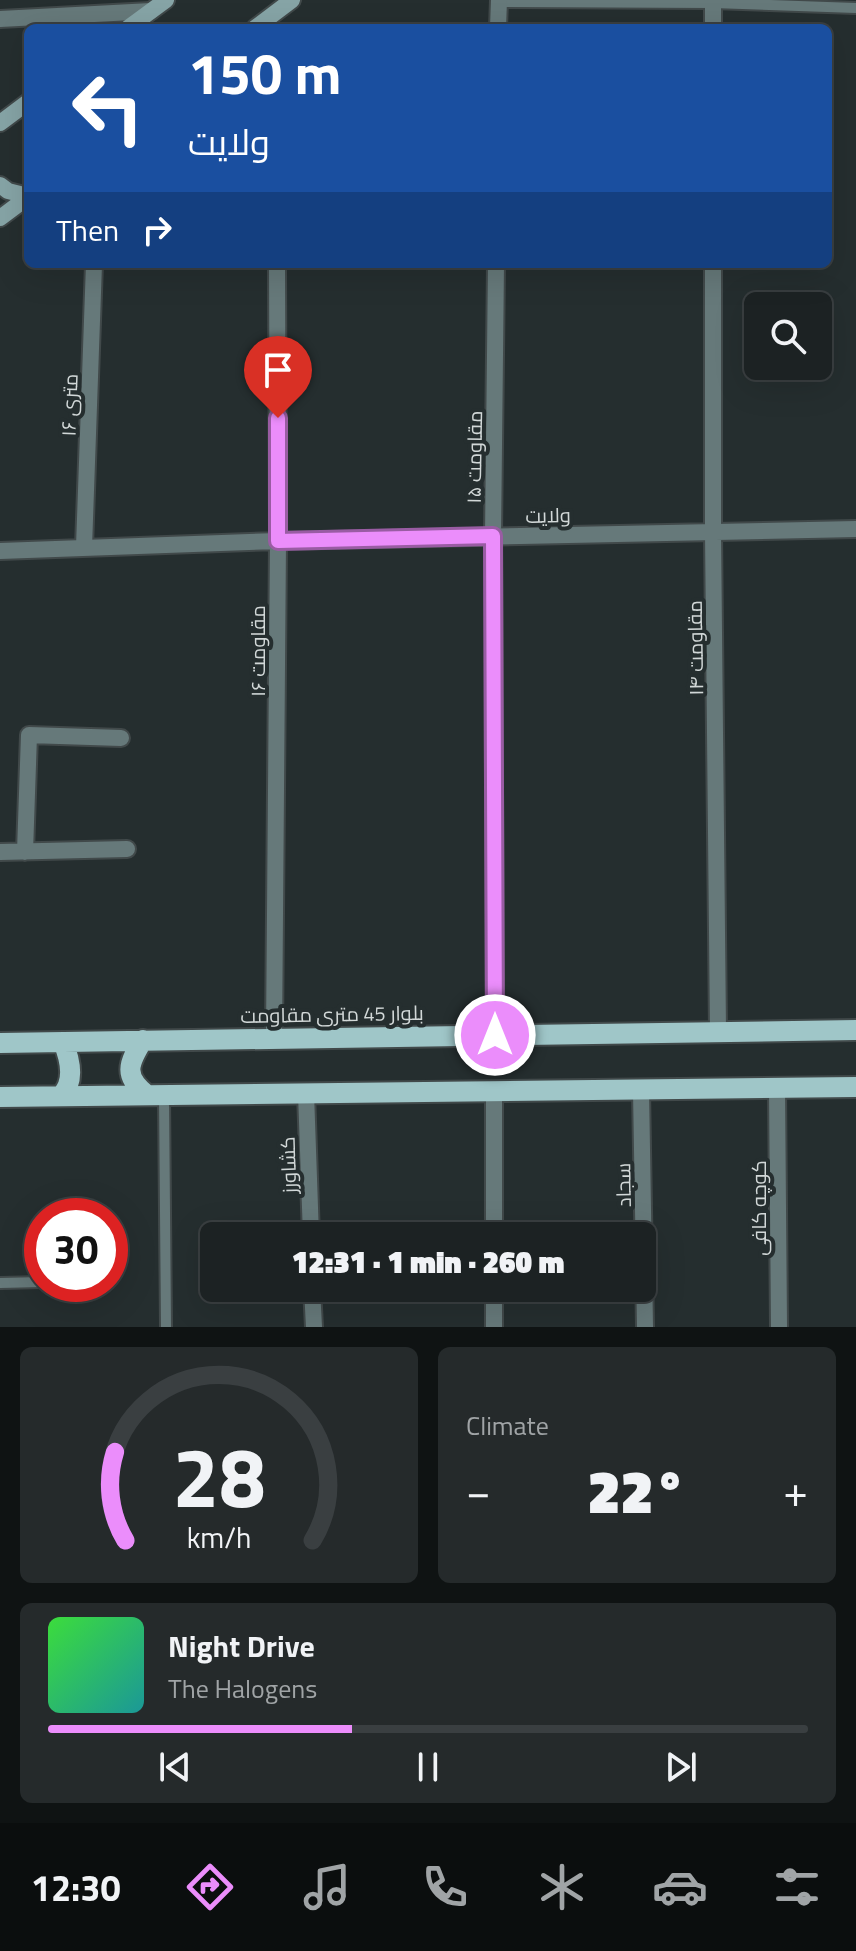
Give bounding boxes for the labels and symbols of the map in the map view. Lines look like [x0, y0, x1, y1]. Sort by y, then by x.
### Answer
pin [244, 336, 312, 418]
street label: ۱۶ متری [52, 373, 86, 437]
street label: مقاومت ۱۵ [458, 410, 490, 504]
street label: ولایت [525, 499, 571, 531]
street label: مقاومت ۱۴ [679, 600, 711, 696]
street label: مقاومت ۱۶ [242, 605, 273, 697]
position arrow [453, 993, 537, 1077]
street label: بلوار 45 متری مقاومت [240, 997, 424, 1031]
street label: کشاورز [272, 1136, 305, 1195]
street label: کوچه کافی [743, 1160, 774, 1256]
street label: سجاد [607, 1163, 639, 1207]
speed limit sign: 30 [24, 1198, 128, 1302]

